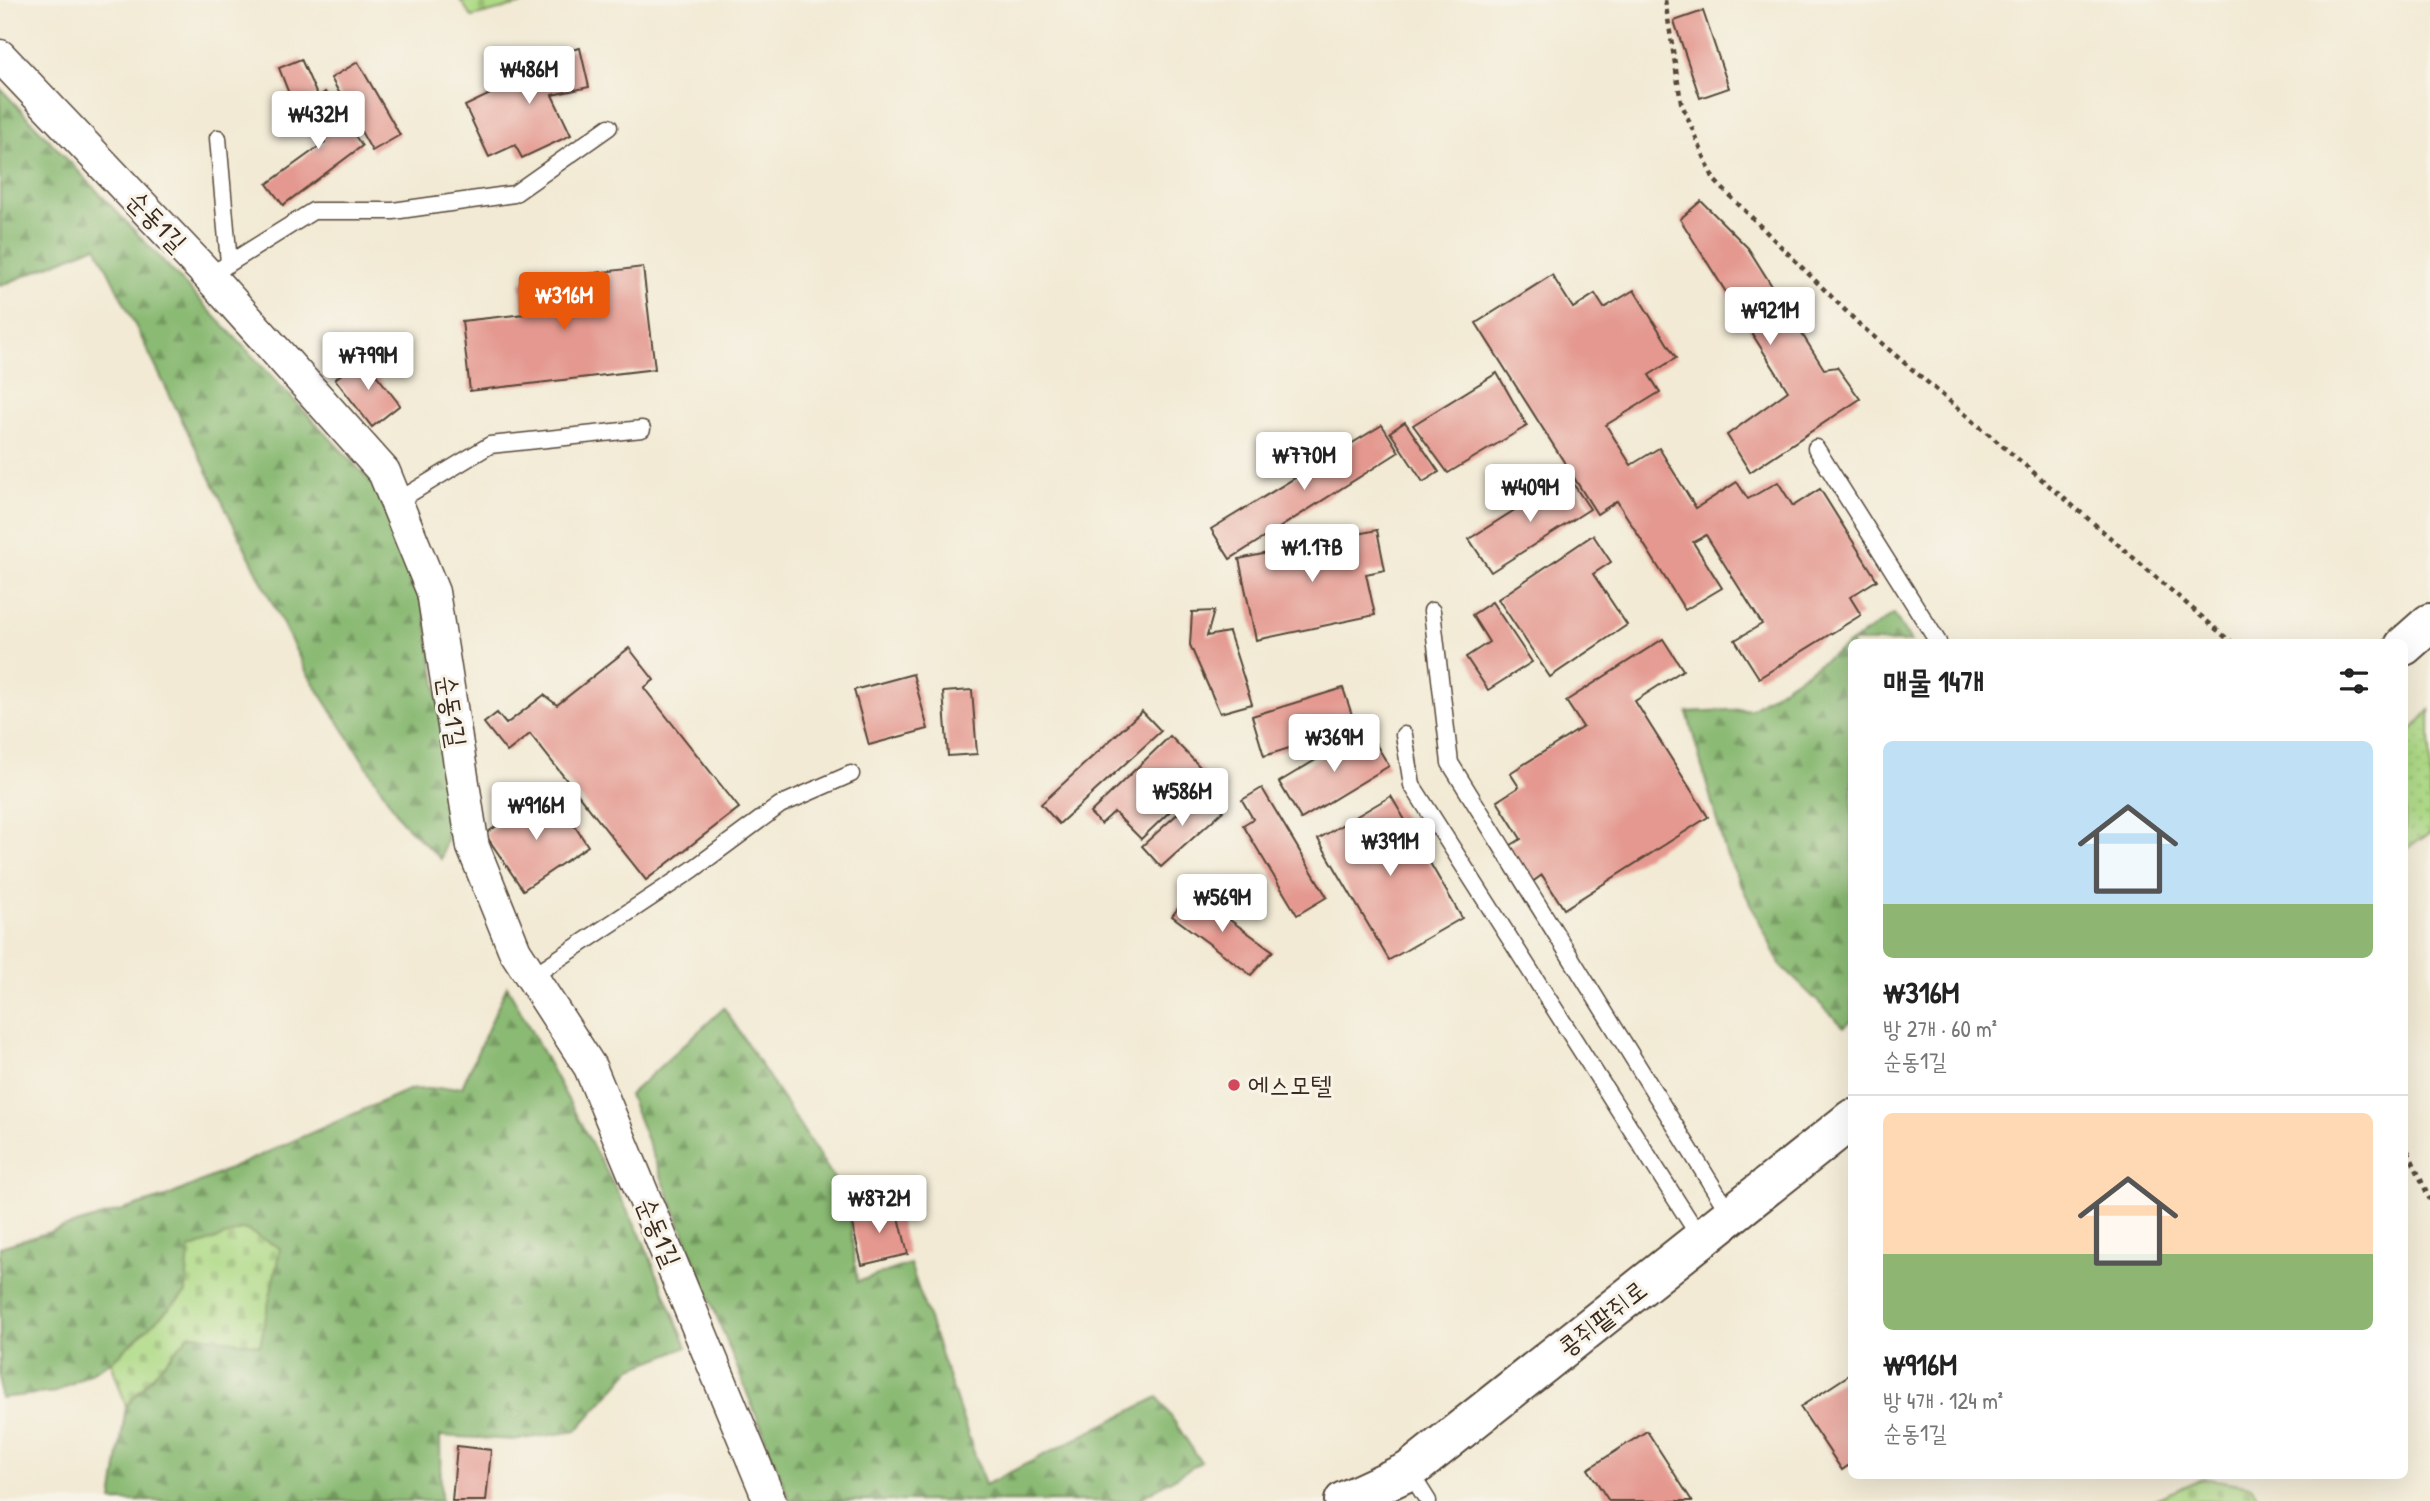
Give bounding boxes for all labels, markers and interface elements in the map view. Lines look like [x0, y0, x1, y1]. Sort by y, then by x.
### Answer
pin: ₩486M [480, 46, 578, 106]
text: ₩486M [500, 53, 558, 84]
pin: ₩432M [269, 92, 367, 151]
text: ₩432M [288, 98, 348, 129]
street label: 순동1길 [120, 183, 195, 259]
pin: ₩316M [515, 272, 613, 332]
text: ₩316M [535, 279, 593, 310]
pin: ₩921M [1721, 288, 1819, 347]
text: ₩921M [1741, 294, 1799, 325]
pin: ₩799M [319, 332, 417, 392]
text: ₩799M [338, 339, 398, 370]
pin: ₩770M [1255, 433, 1353, 492]
text: ₩770M [1272, 439, 1336, 470]
pin: ₩409M [1481, 464, 1579, 524]
text: ₩409M [1501, 471, 1559, 502]
pin: ₩1.17B [1255, 524, 1369, 584]
text: ₩1.17B [1281, 531, 1343, 562]
text: 매물 14개 [1883, 661, 1984, 701]
icon: filters [2335, 662, 2373, 700]
street label: 순동1길 [430, 673, 475, 749]
pin: ₩369M [1285, 714, 1383, 774]
text: ₩369M [1305, 721, 1363, 752]
pin: ₩586M [1133, 768, 1231, 828]
text: ₩586M [1152, 775, 1212, 806]
pin: ₩916M [487, 782, 585, 842]
icon: home [2065, 786, 2191, 912]
text: ₩916M [508, 789, 564, 820]
pin: ₩391M [1341, 818, 1439, 878]
text: ₩391M [1361, 825, 1419, 856]
pin: ₩569M [1173, 874, 1271, 934]
text: ₩569M [1193, 881, 1251, 912]
text: ₩316M [1883, 972, 1959, 1012]
text: 방 2개 · 60 m² [1883, 1013, 1997, 1044]
text: 순동1길 [1883, 1045, 1947, 1076]
place label: 에스모텔 [1248, 1067, 1332, 1102]
marker: 에스모텔 [1226, 1077, 1242, 1093]
icon: home [2065, 1158, 2191, 1284]
pin: ₩872M [830, 1176, 928, 1235]
text: ₩872M [848, 1182, 910, 1213]
street label: 순동1길 [629, 1192, 690, 1272]
street label: 콩쥐팥쥐로 [1550, 1272, 1654, 1364]
text: ₩916M [1883, 1344, 1957, 1384]
text: 방 4개 · 124 m² [1883, 1385, 2003, 1416]
text: 순동1길 [1883, 1417, 1947, 1448]

